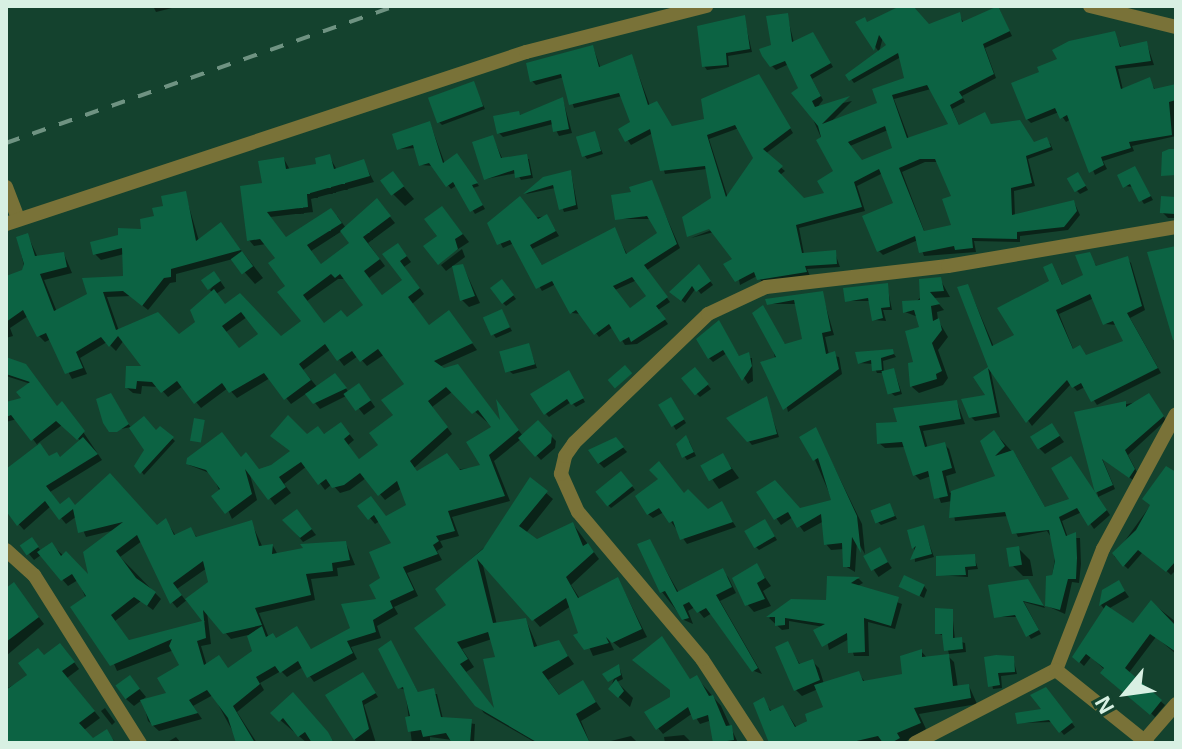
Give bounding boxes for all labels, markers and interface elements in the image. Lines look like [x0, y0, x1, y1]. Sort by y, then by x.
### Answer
north arrow [1086, 653, 1166, 733]
text: N [1090, 692, 1119, 718]

